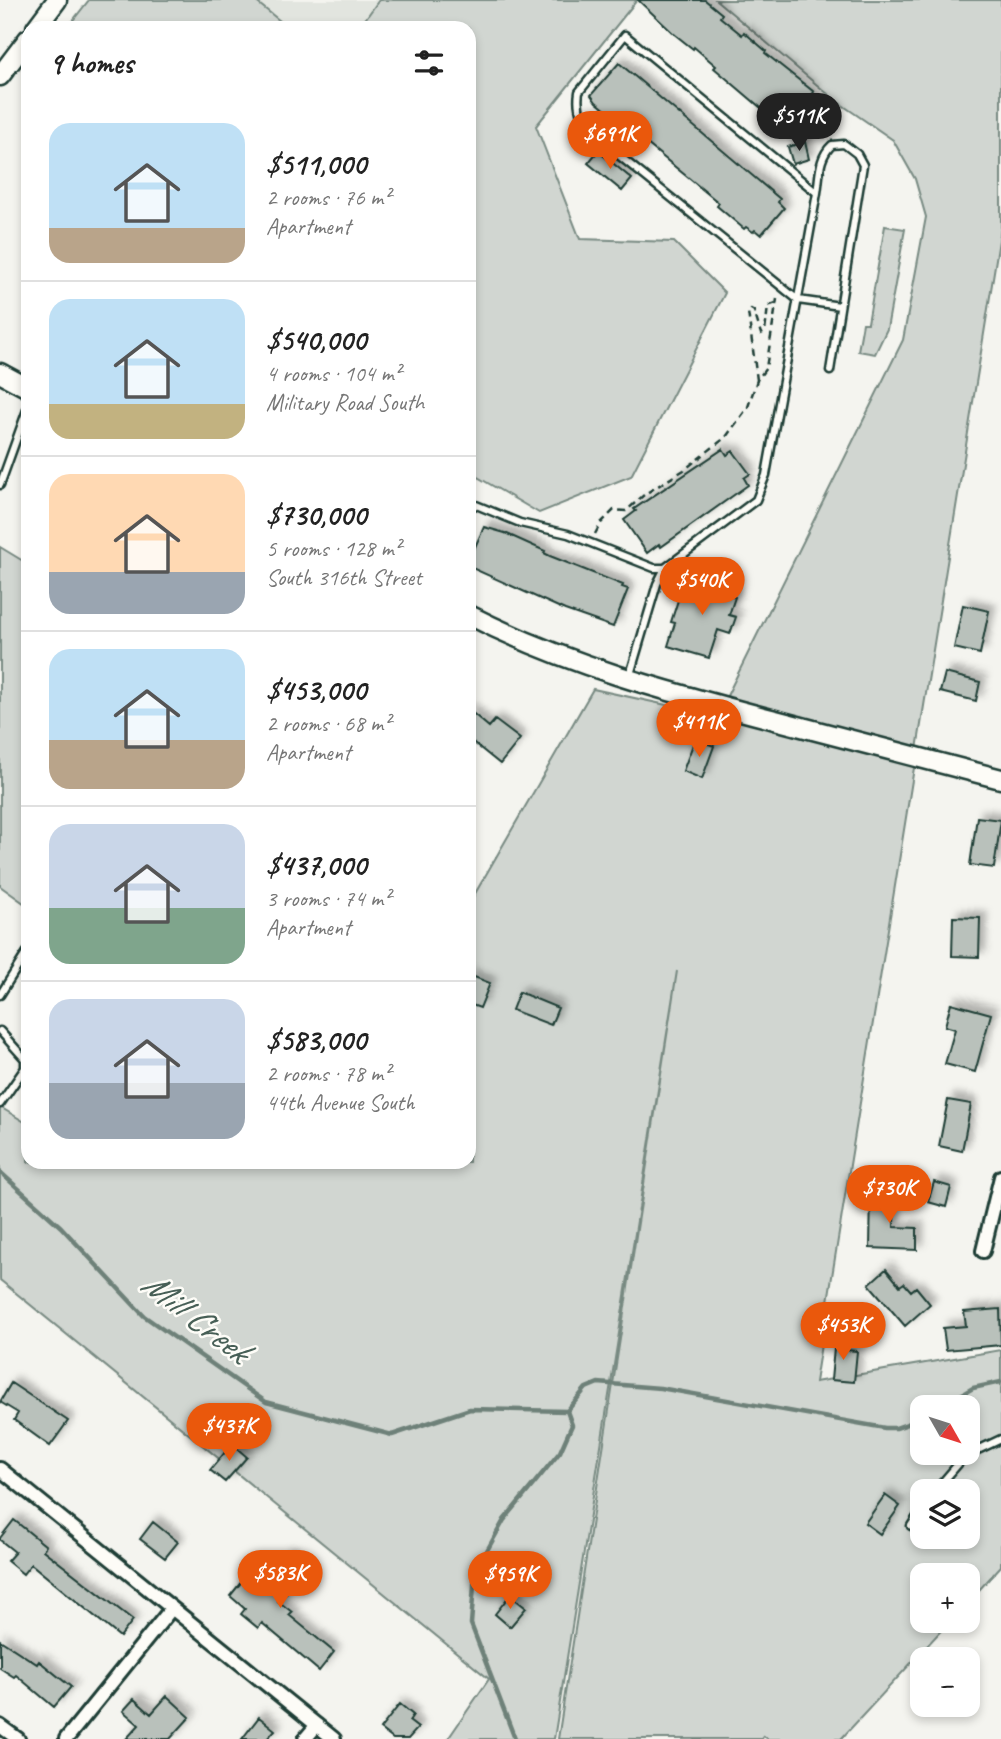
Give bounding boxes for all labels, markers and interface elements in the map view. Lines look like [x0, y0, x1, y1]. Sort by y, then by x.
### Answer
text: 9 homes [49, 44, 133, 82]
icon: filters [410, 44, 448, 82]
pin: $511K [750, 94, 848, 153]
text: $511K [773, 101, 825, 130]
pin: $691K [561, 111, 659, 171]
text: $691K [583, 119, 637, 148]
text: $511,000 [266, 145, 366, 183]
icon: home [105, 151, 189, 235]
text: 2 rooms · 76 m² [266, 183, 390, 212]
text: Apartment [266, 212, 351, 241]
text: $540,000 [266, 321, 366, 359]
icon: home [105, 327, 189, 411]
text: 4 rooms · 104 m² [266, 359, 401, 388]
text: Military Road South [266, 388, 424, 417]
text: $730,000 [266, 496, 366, 534]
icon: home [105, 502, 189, 586]
text: 5 rooms · 128 m² [266, 534, 401, 563]
pin: $540K [653, 558, 751, 617]
text: South 316th Street [266, 563, 422, 592]
text: $540K [676, 565, 728, 594]
text: $453,000 [266, 671, 366, 709]
icon: home [105, 677, 189, 761]
pin: $411K [650, 700, 748, 759]
text: $411K [672, 707, 726, 736]
text: 2 rooms · 68 m² [266, 709, 390, 738]
text: Apartment [266, 738, 351, 767]
text: $437,000 [266, 846, 366, 884]
icon: home [105, 852, 189, 936]
text: 3 rooms · 74 m² [266, 884, 390, 913]
text: Apartment [266, 913, 351, 942]
text: $583,000 [266, 1021, 366, 1059]
icon: home [105, 1027, 189, 1111]
text: 2 rooms · 78 m² [266, 1059, 390, 1088]
text: 44th Avenue South [266, 1088, 415, 1117]
pin: $730K [840, 1166, 938, 1225]
text: $730K [863, 1173, 916, 1202]
water label: Mill Creek [133, 1259, 264, 1377]
pin: $453K [794, 1302, 892, 1362]
text: $453K [817, 1310, 869, 1339]
north arrow [910, 1395, 980, 1465]
map controls [910, 1395, 980, 1717]
pin: $437K [180, 1404, 278, 1463]
text: $437K [203, 1411, 256, 1440]
button: layers [910, 1479, 980, 1549]
pin: $583K [231, 1550, 329, 1610]
pin: $959K [461, 1552, 559, 1611]
text: $583K [254, 1558, 306, 1587]
text: $959K [484, 1559, 536, 1588]
button: + [910, 1563, 980, 1633]
button: − [910, 1647, 980, 1717]

